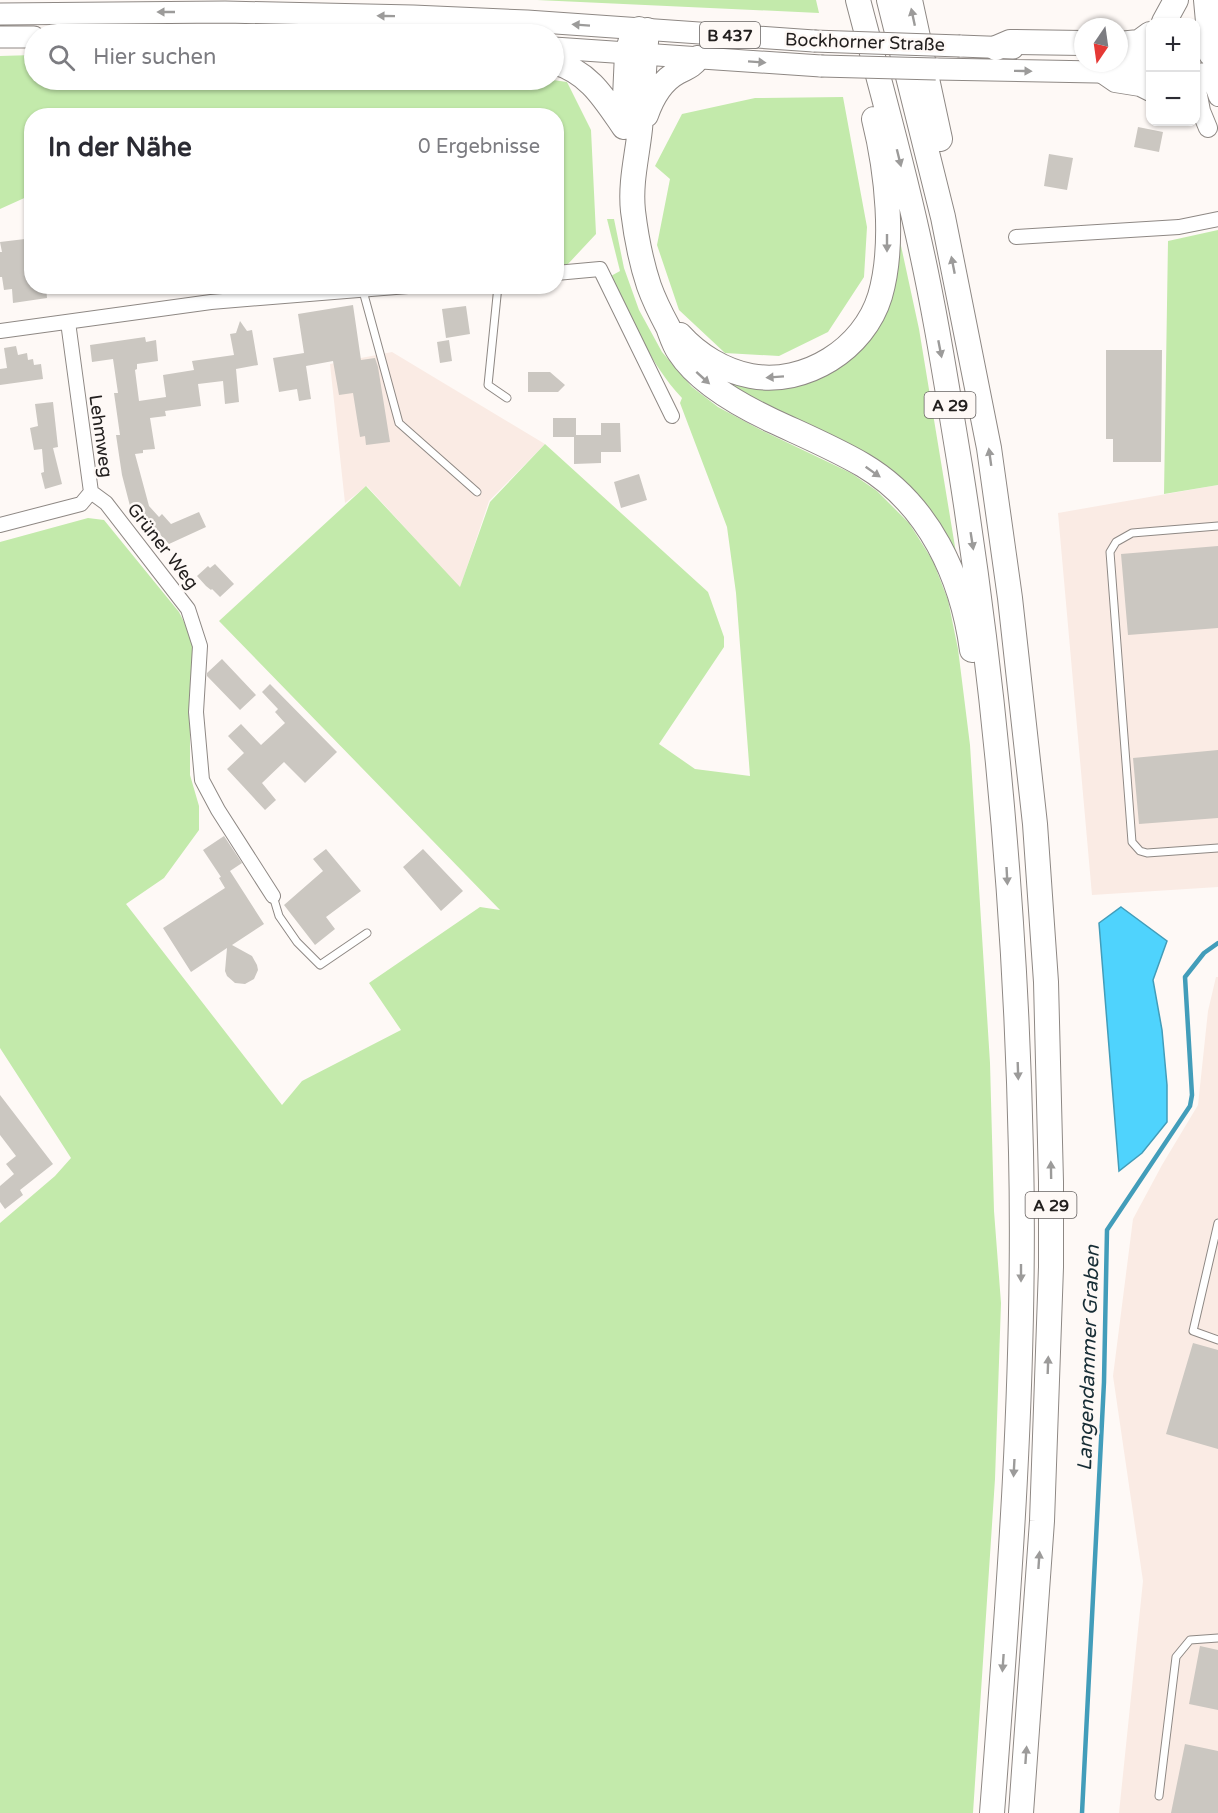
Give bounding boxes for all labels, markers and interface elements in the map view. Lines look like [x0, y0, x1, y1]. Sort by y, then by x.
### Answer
one-way arrow [157, 7, 176, 17]
one-way arrow [908, 8, 918, 26]
one-way arrow [377, 11, 396, 21]
north arrow [1074, 18, 1128, 72]
map controls [1146, 18, 1200, 126]
button: + [1146, 18, 1200, 72]
one-way arrow [572, 20, 591, 30]
road number: B 437 [700, 22, 760, 48]
search box [24, 24, 564, 90]
street label: Bockhorner Straße [785, 28, 945, 56]
icon: search [45, 41, 78, 74]
text: Hier suchen [93, 44, 216, 70]
one-way arrow [747, 57, 766, 66]
one-way arrow [1013, 66, 1032, 76]
button: − [1146, 72, 1200, 126]
text: In der Nähe [48, 132, 192, 163]
text: 0 Ergebnisse [418, 135, 540, 159]
one-way arrow [895, 149, 905, 167]
one-way arrow [882, 233, 892, 252]
one-way arrow [948, 256, 957, 275]
one-way arrow [936, 339, 945, 358]
one-way arrow [695, 371, 710, 384]
one-way arrow [765, 372, 784, 381]
road number: A 29 [924, 392, 976, 418]
street label: Lehmweg [84, 393, 118, 479]
one-way arrow [985, 447, 994, 466]
one-way arrow [865, 466, 881, 477]
street label: Grüner Weg [123, 499, 203, 593]
one-way arrow [967, 532, 976, 551]
one-way arrow [1003, 867, 1012, 886]
one-way arrow [1014, 1061, 1023, 1080]
one-way arrow [1046, 1161, 1056, 1180]
road number: A 29 [1026, 1192, 1076, 1218]
water label: Langendammer Graben [1073, 1244, 1105, 1471]
one-way arrow [1016, 1264, 1026, 1283]
one-way arrow [1043, 1356, 1052, 1375]
one-way arrow [1010, 1459, 1019, 1478]
one-way arrow [1034, 1551, 1044, 1570]
one-way arrow [999, 1653, 1008, 1672]
one-way arrow [1021, 1745, 1030, 1764]

